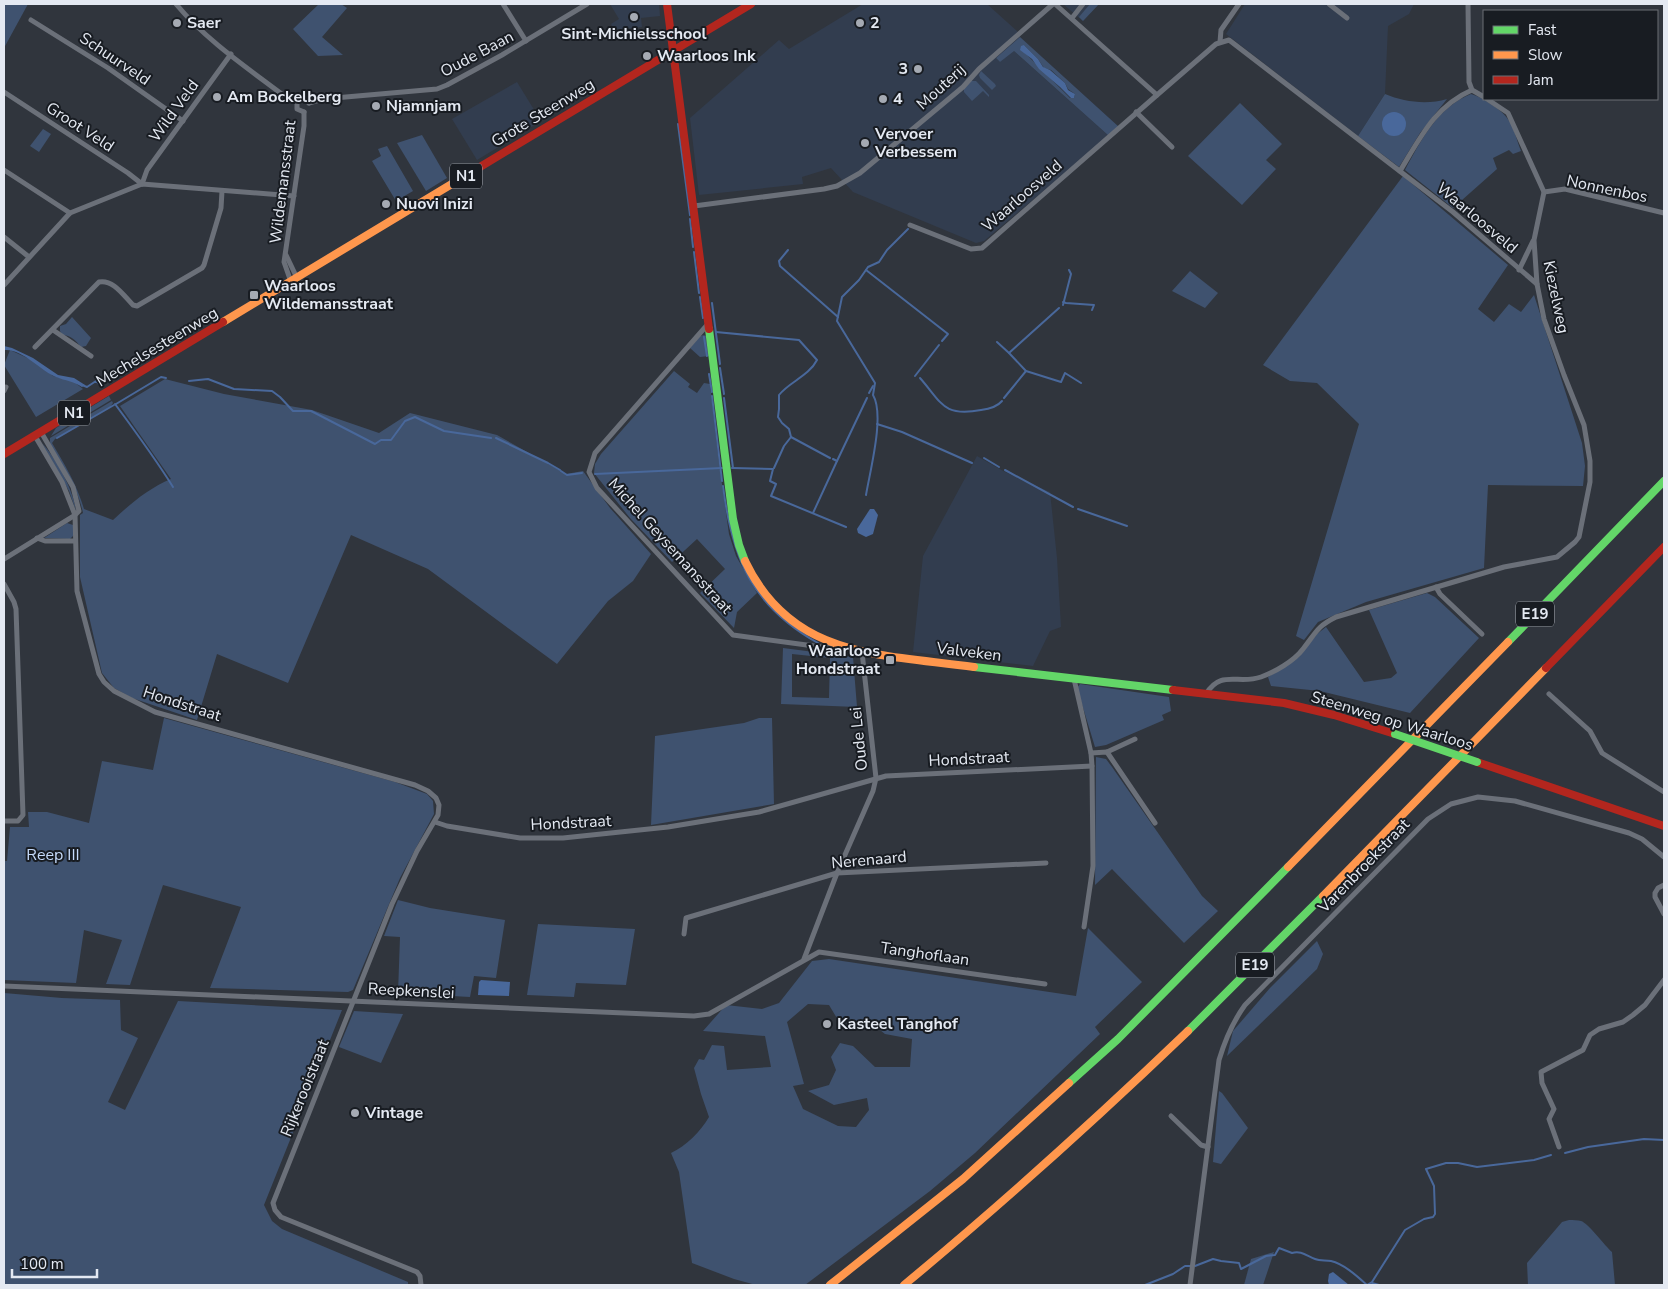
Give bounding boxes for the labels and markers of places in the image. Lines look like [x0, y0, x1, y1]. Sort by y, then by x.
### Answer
marker: Sint-Michielsschool [628, 11, 640, 23]
place label: Saer [187, 12, 222, 34]
place label: 2 [870, 12, 880, 34]
marker: Saer [171, 17, 183, 29]
marker: 2 [854, 17, 866, 29]
place label: Sint-Michielsschool [561, 23, 707, 45]
place label: Waarloos Ink [657, 45, 756, 67]
marker: Waarloos Ink [641, 50, 653, 62]
place label: 3 [898, 58, 908, 80]
marker: 3 [912, 63, 924, 75]
place label: Am Bockelberg [227, 86, 341, 108]
place label: 4 [893, 88, 903, 110]
marker: Am Bockelberg [211, 91, 223, 103]
marker: 4 [877, 93, 889, 105]
place label: Njamnjam [386, 95, 461, 117]
marker: Njamnjam [370, 100, 382, 112]
place label: Vervoer Verbessem [874, 123, 957, 163]
marker: Vervoer Verbessem [859, 137, 871, 149]
place label: Nuovi Inizi [396, 193, 473, 215]
marker: Nuovi Inizi [380, 198, 392, 210]
place label: Waarloos Wildemansstraat [264, 275, 394, 315]
marker: Waarloos Wildemansstraat [248, 289, 260, 301]
place label: Waarloos Hondstraat [796, 640, 881, 680]
marker: Waarloos Hondstraat [884, 654, 896, 666]
place label: Kasteel Tanghof [837, 1013, 959, 1035]
marker: Kasteel Tanghof [821, 1018, 833, 1030]
place label: Vintage [364, 1102, 423, 1124]
marker: Vintage [349, 1107, 361, 1119]

